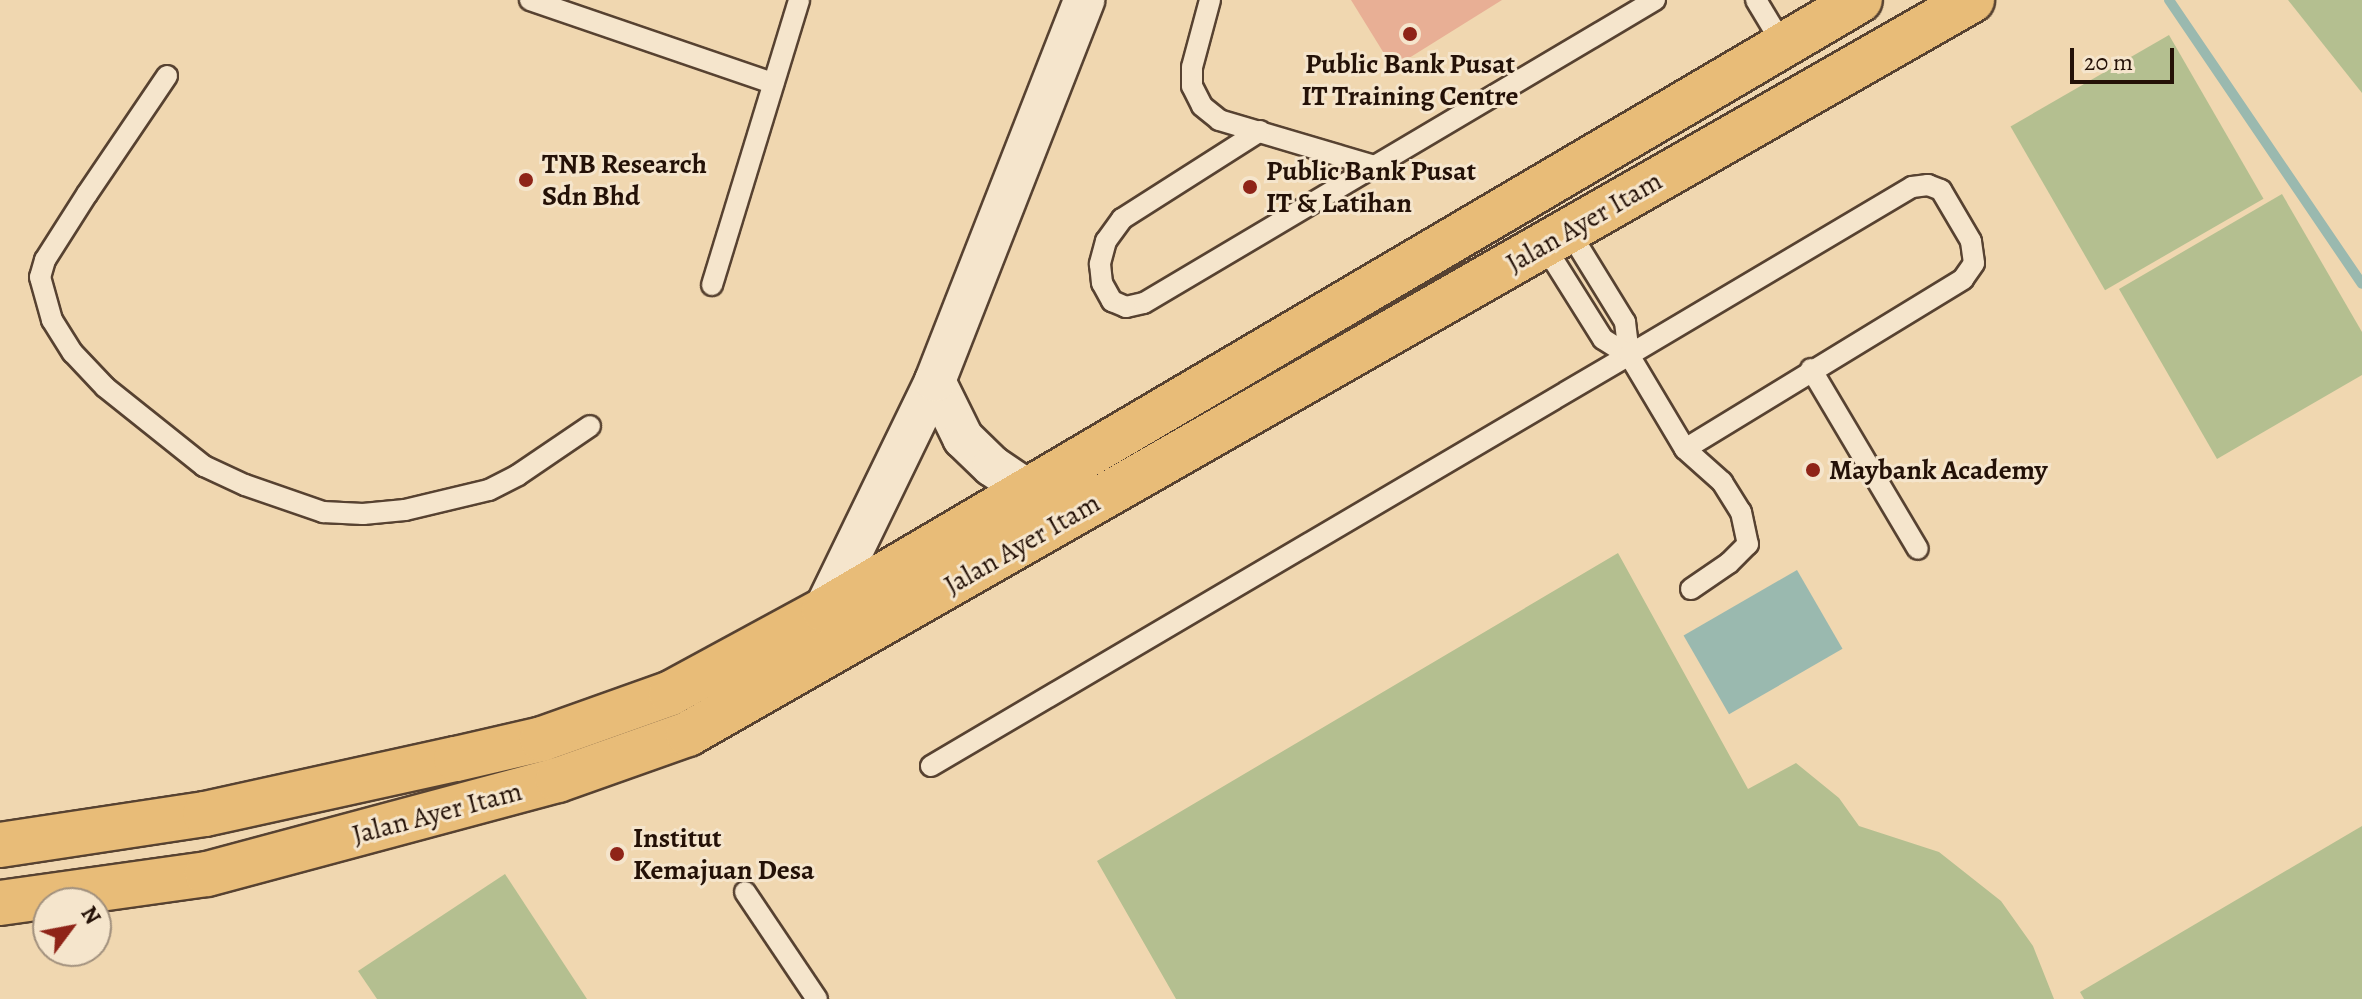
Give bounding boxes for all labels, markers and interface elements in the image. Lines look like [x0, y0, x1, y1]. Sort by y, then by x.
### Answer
marker: Public Bank Pusat IT Training Centre [1401, 25, 1419, 43]
scale bar [2074, 32, 2178, 82]
text: 20 m [2084, 46, 2133, 78]
place label: Public Bank Pusat IT Training Centre [1302, 47, 1518, 113]
place label: TNB Research Sdn Bhd [542, 147, 707, 213]
place label: Public Bank Pusat IT & Latihan [1266, 154, 1476, 220]
street label: Jalan Ayer Itam [1500, 164, 1668, 280]
marker: TNB Research Sdn Bhd [517, 171, 535, 189]
marker: Public Bank Pusat IT & Latihan [1241, 178, 1259, 196]
place label: Maybank Academy [1829, 453, 2048, 487]
marker: Maybank Academy [1804, 461, 1822, 479]
street label: Jalan Ayer Itam [938, 486, 1106, 602]
street label: Jalan Ayer Itam [348, 774, 526, 852]
place label: Institut Kemajuan Desa [633, 821, 815, 887]
marker: Institut Kemajuan Desa [608, 845, 626, 863]
north arrow [32, 887, 112, 967]
text: N [74, 901, 108, 930]

